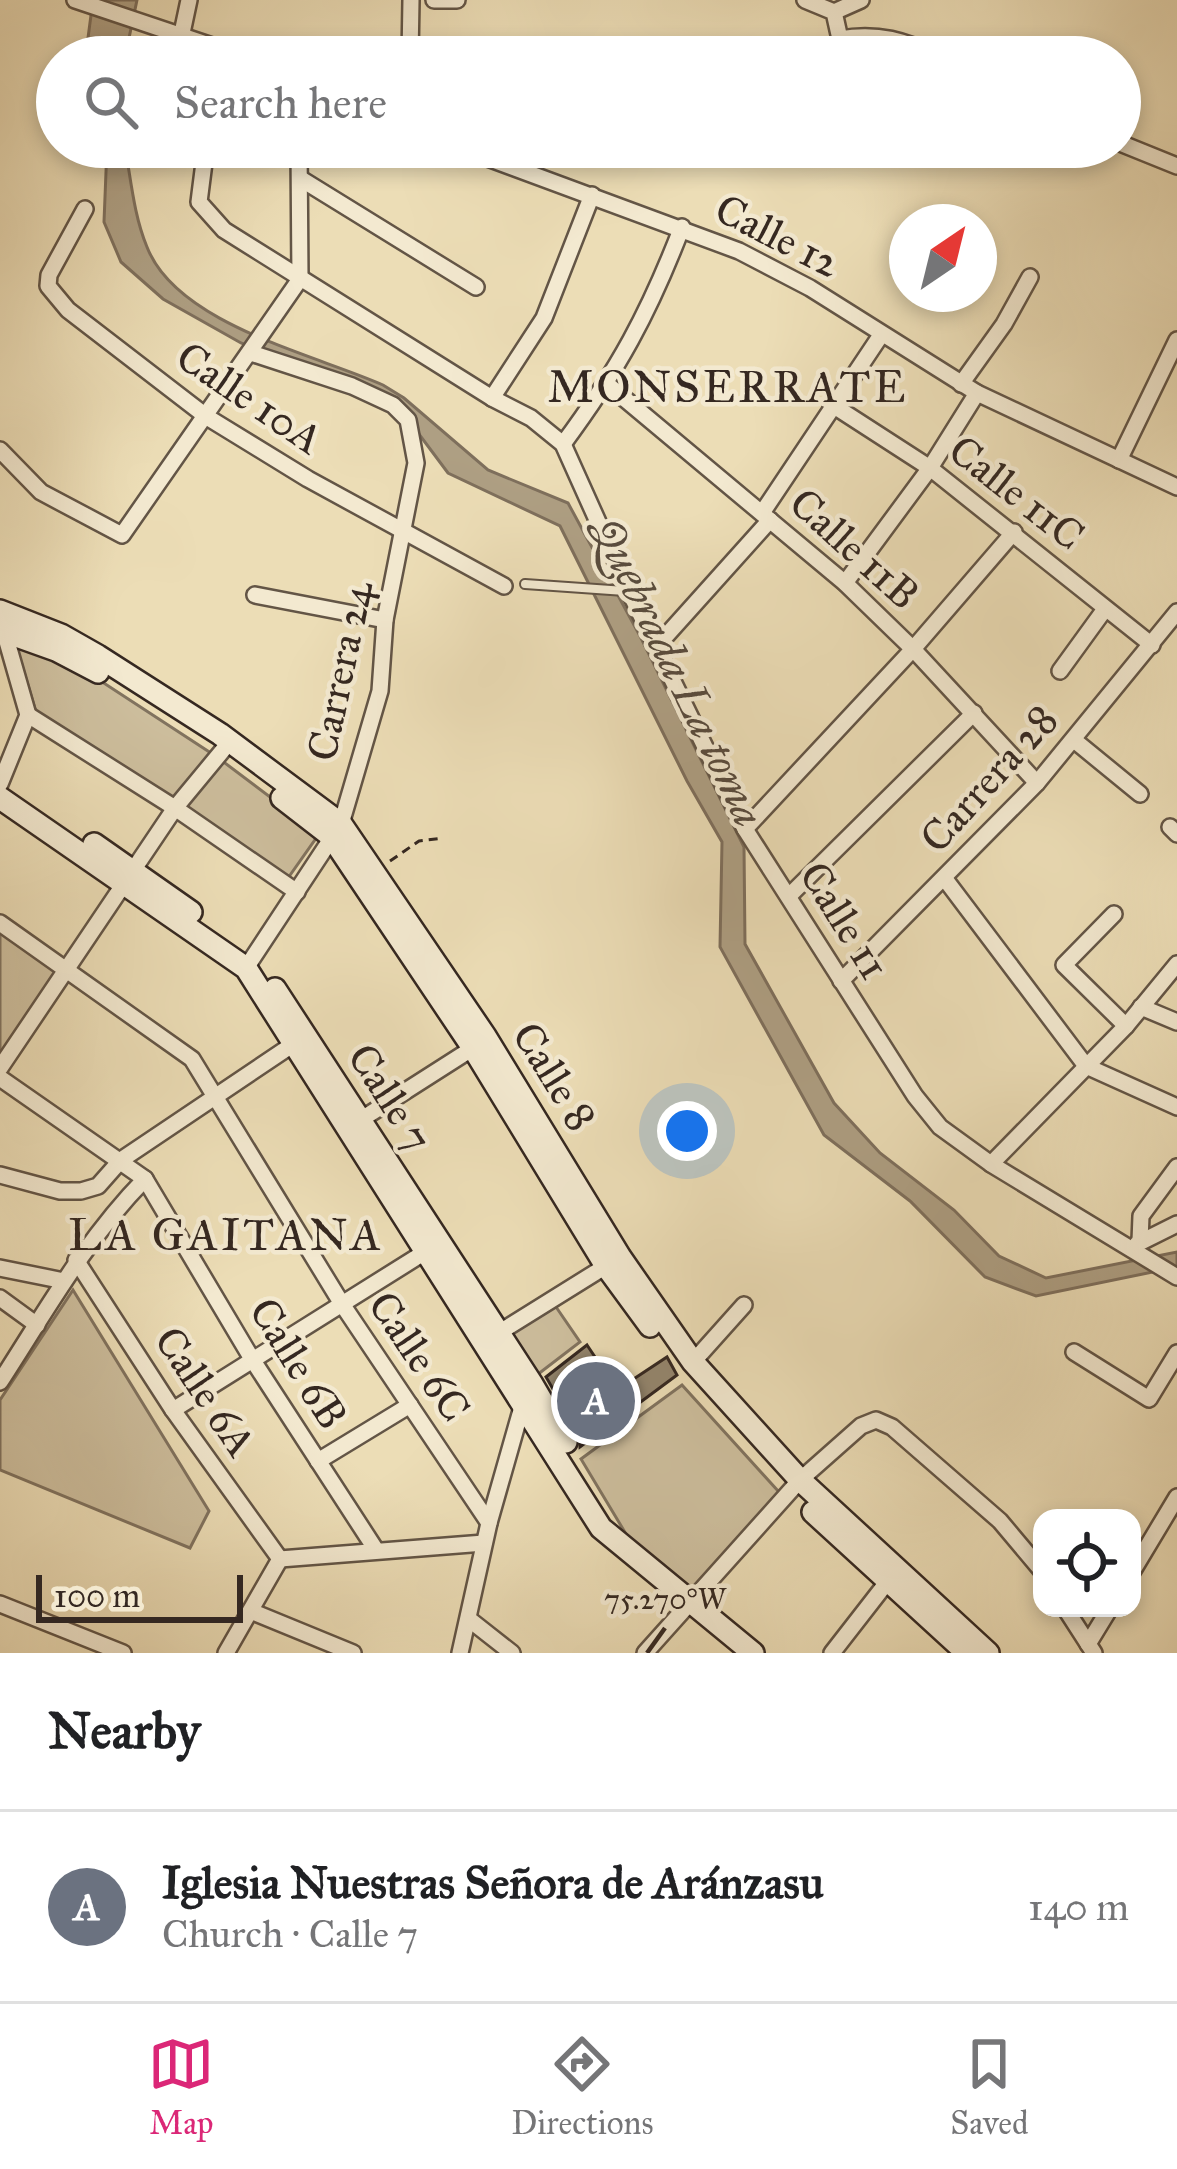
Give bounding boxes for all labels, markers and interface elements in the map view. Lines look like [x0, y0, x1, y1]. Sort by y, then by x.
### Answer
search box [36, 36, 1141, 168]
icon: search [78, 69, 144, 135]
text: Search here [174, 75, 387, 130]
street label: Calle 12 [707, 183, 849, 289]
north arrow [889, 204, 997, 312]
street label: Calle 10A [167, 330, 332, 465]
district label: MONSERRATE [547, 359, 909, 414]
street label: Calle 11C [938, 424, 1094, 562]
street label: Calle 11B [779, 477, 930, 620]
water label: Quebrada La toma [579, 506, 777, 835]
street label: Carrera 24 [296, 575, 385, 765]
street label: Carrera 28 [909, 694, 1069, 863]
street label: Calle 11 [788, 852, 900, 989]
street label: Calle 8 [501, 1013, 607, 1140]
street label: Calle 7 [336, 1034, 444, 1161]
your location [657, 1101, 717, 1161]
district label: LA GAITANA [68, 1207, 384, 1262]
street label: Calle 6C [357, 1282, 481, 1431]
street label: Calle 6B [238, 1288, 359, 1439]
street label: Calle 6A [143, 1317, 267, 1466]
pin: A [557, 1356, 635, 1446]
map controls [1033, 1509, 1141, 1617]
button: locate [1033, 1509, 1141, 1617]
scale bar [36, 1569, 243, 1622]
text: 100 m [54, 1576, 140, 1616]
text: 75.270°W [604, 1581, 728, 1617]
text: Nearby [48, 1700, 200, 1762]
text: Iglesia Nuestras Señora de Aránzasu [162, 1855, 824, 1910]
text: A [74, 1883, 100, 1931]
text: 140 m [1028, 1883, 1129, 1931]
text: Church · Calle 7 [162, 1910, 418, 1958]
tab: Map [148, 2031, 214, 2143]
tab: Directions [511, 2031, 653, 2143]
tab: Saved [950, 2031, 1029, 2143]

